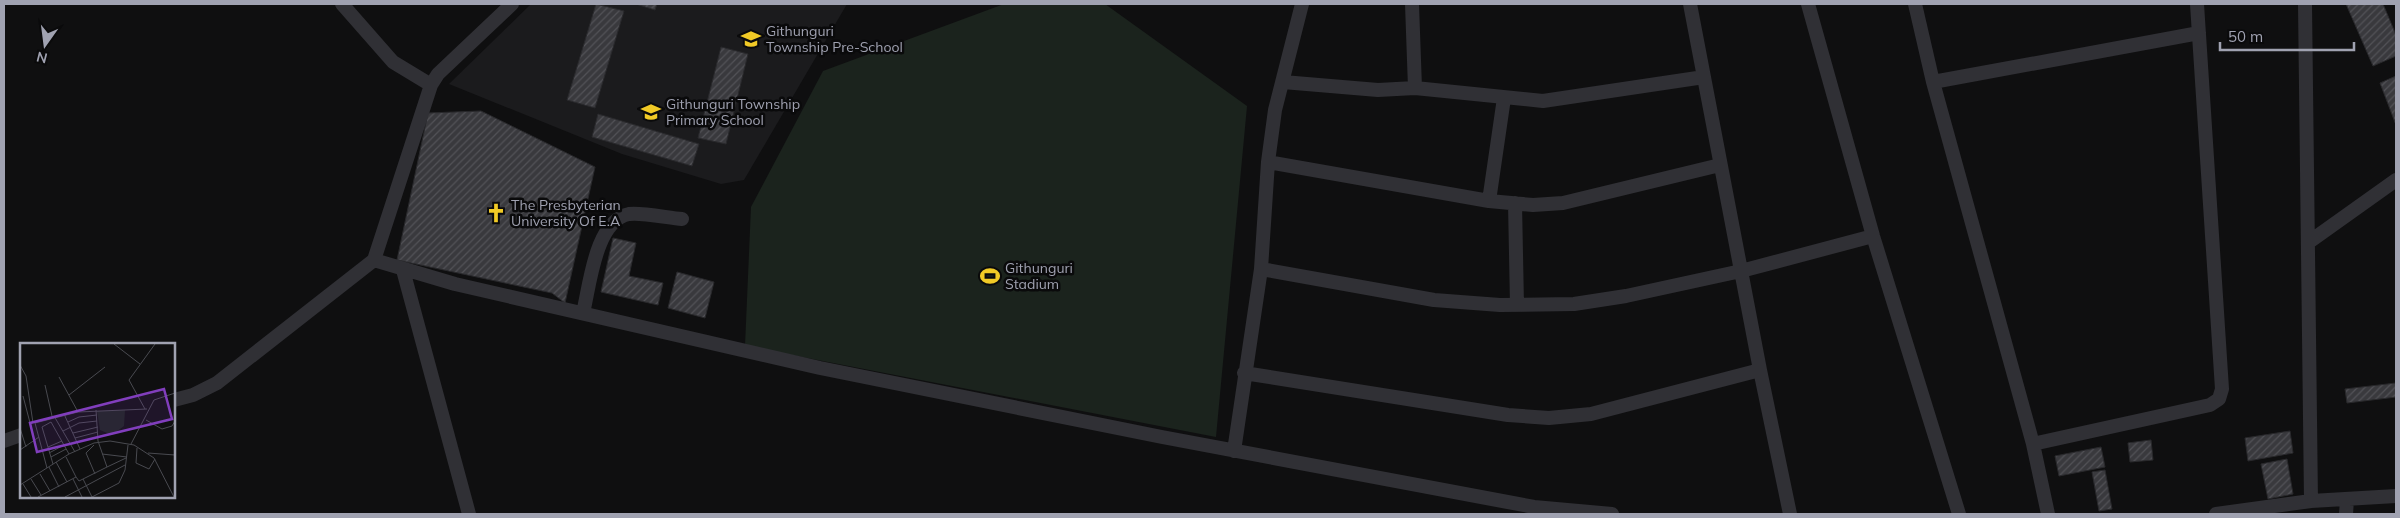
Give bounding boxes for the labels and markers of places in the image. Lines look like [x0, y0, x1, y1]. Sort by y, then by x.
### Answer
place label: Githunguri Township Pre-School [766, 22, 903, 56]
school or university icon: Githunguri Township Pre-School [740, 28, 762, 50]
place label: Githunguri Township Primary School [666, 95, 800, 129]
school or university icon: Githunguri Township Primary School [640, 101, 662, 123]
place label: The Presbyterian University Of E.A [511, 196, 621, 230]
church icon: The Presbyterian University Of E.A [485, 202, 507, 224]
place label: Githunguri Stadium [1005, 259, 1073, 293]
sports icon: Githunguri Stadium [979, 265, 1001, 287]

